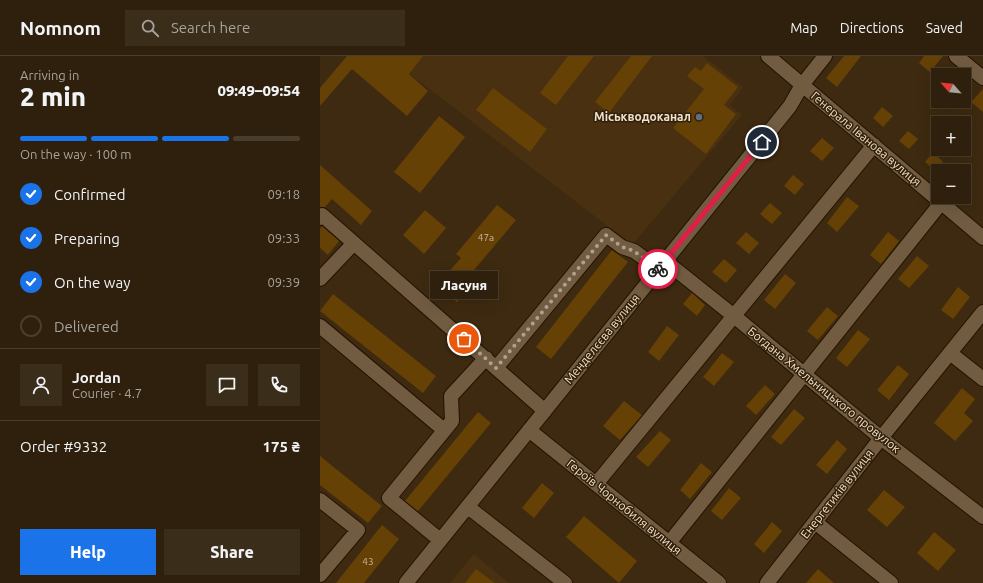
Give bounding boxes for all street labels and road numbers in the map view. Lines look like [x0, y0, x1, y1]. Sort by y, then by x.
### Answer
street label: Генерала Іванова вулиця [809, 89, 924, 188]
street label: Менделєєва вулиця [561, 291, 642, 386]
street label: Богдана Хмельницького провулок [746, 324, 903, 455]
street label: Енергетиків вулиця [798, 447, 875, 541]
street label: Героїв Чорнобиля вулиця [565, 456, 684, 557]

